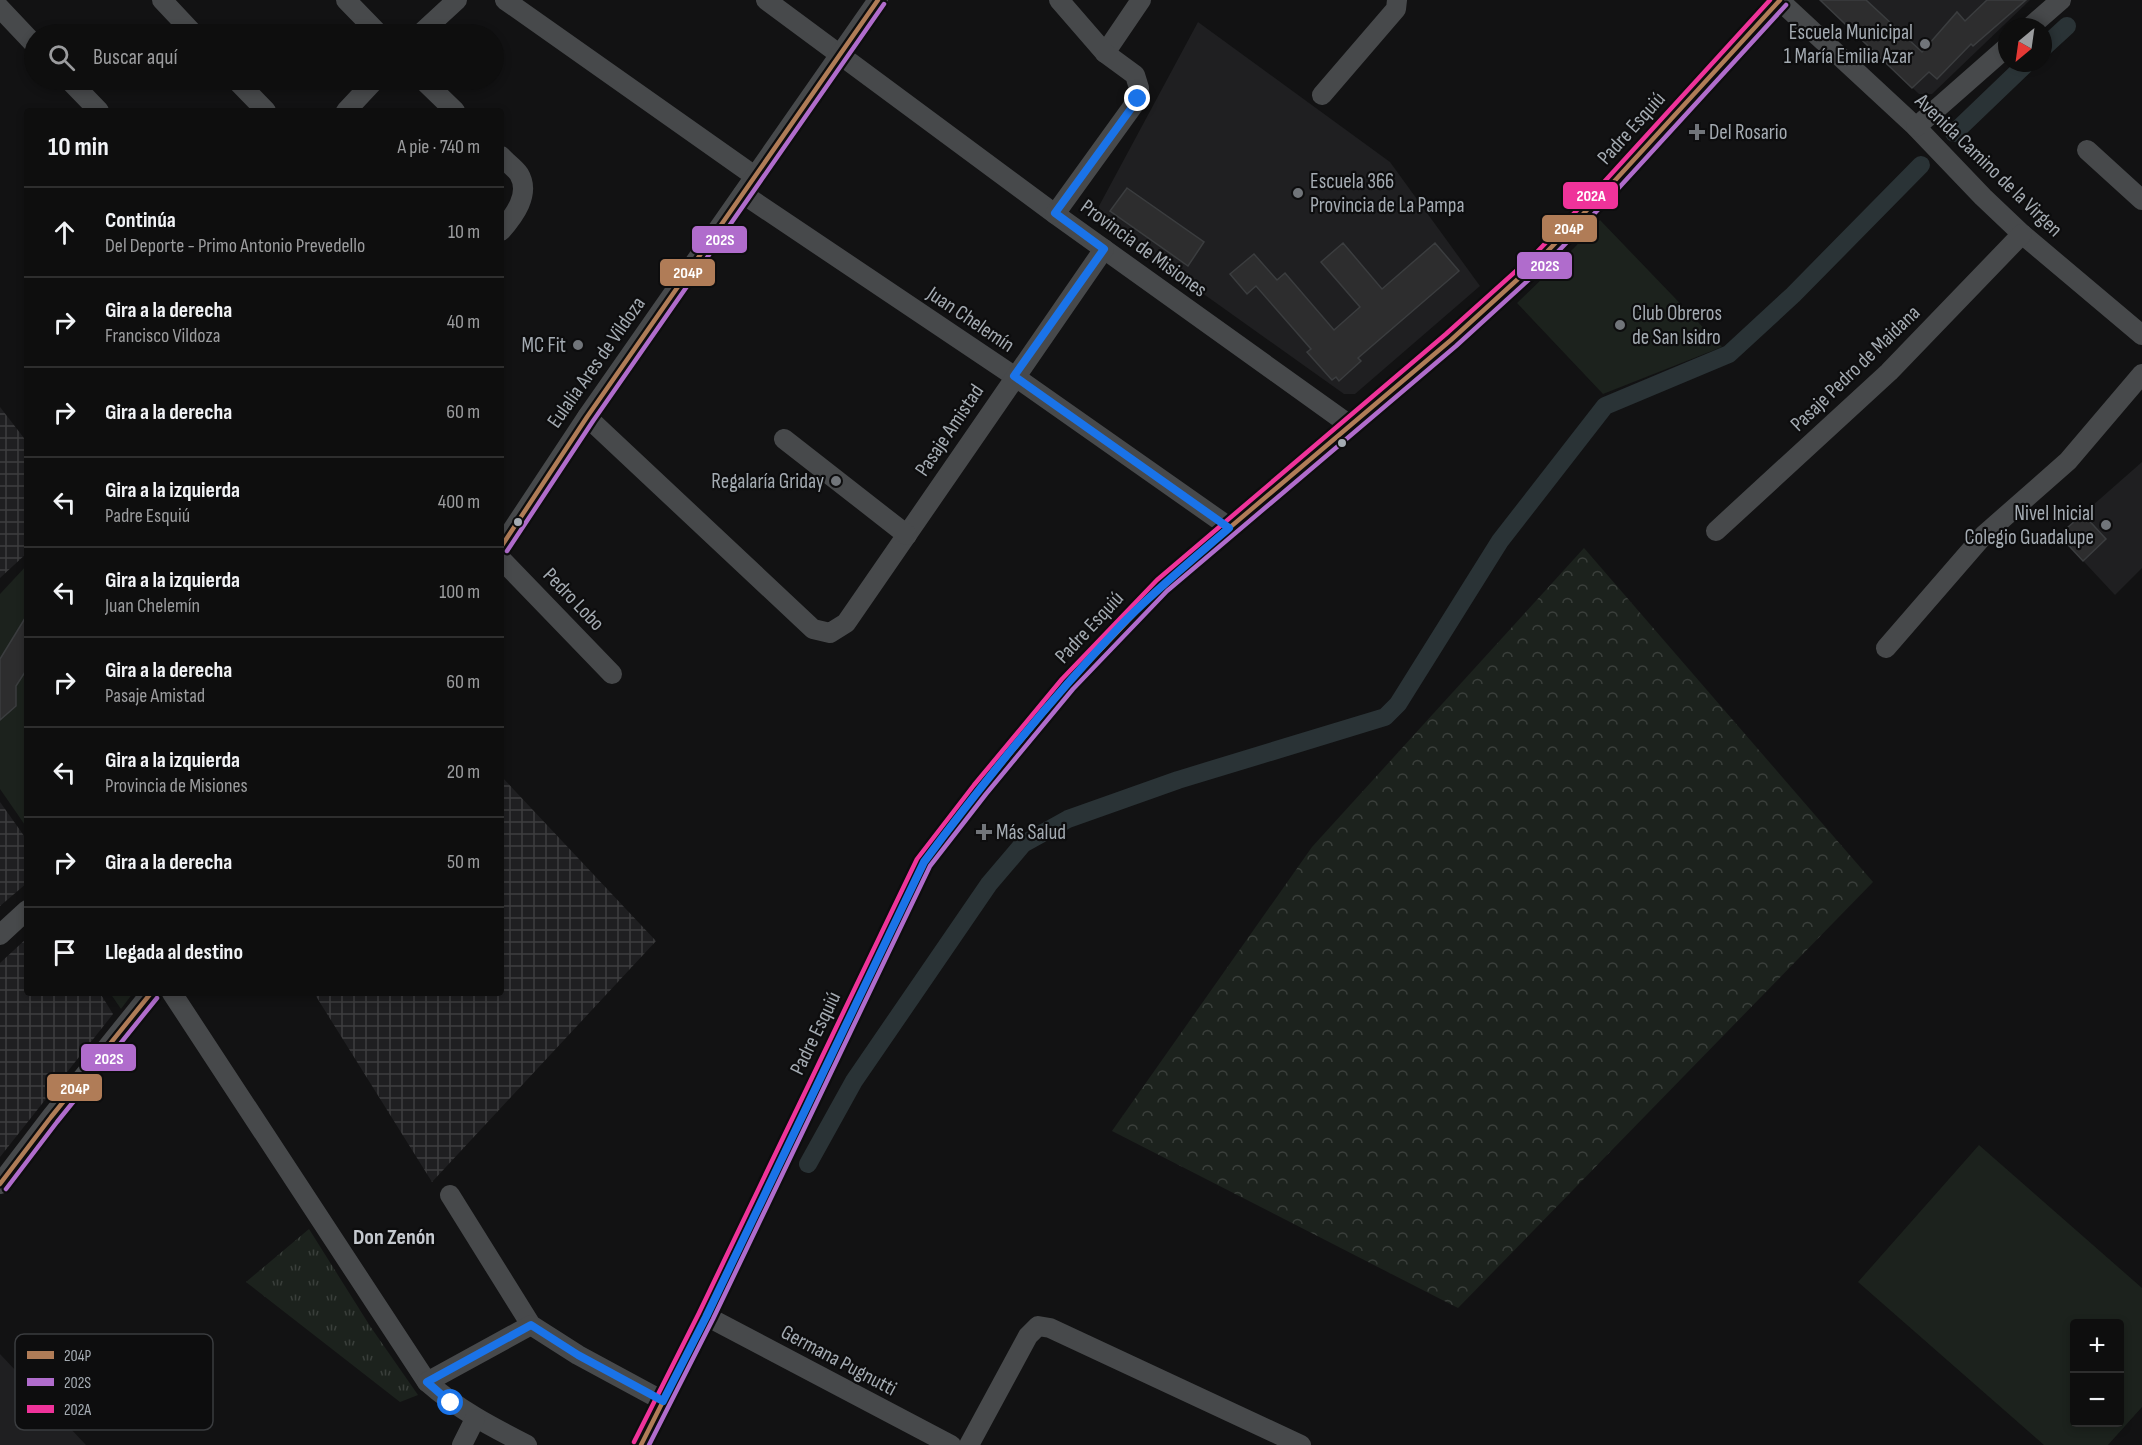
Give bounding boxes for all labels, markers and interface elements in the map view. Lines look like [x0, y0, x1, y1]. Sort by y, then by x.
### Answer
north arrow [1998, 18, 2052, 72]
place label: Escuela Municipal 1 María Emilia Azar [1784, 20, 1913, 69]
search box [24, 24, 504, 90]
marker: Escuela Municipal 1 María Emilia Azar [1918, 37, 1932, 51]
icon: search [45, 41, 78, 74]
text: Buscar aquí [93, 44, 178, 71]
route end [1124, 85, 1150, 111]
street label: Padre Esquiú [1592, 87, 1671, 170]
street label: Avenida Camino de la Virgen [1909, 88, 2067, 242]
place label: Del Rosario [1709, 120, 1787, 145]
marker: Del Rosario [1690, 125, 1704, 139]
text: 10 min [48, 132, 109, 163]
text: A pie · 740 m [398, 135, 480, 159]
place label: Escuela 366 Provincia de La Pampa [1310, 169, 1465, 218]
line badge: 202A [1562, 181, 1619, 210]
marker: Escuela 366 Provincia de La Pampa [1291, 186, 1305, 200]
text: 202A [1576, 187, 1606, 206]
street label: Provincia de Misiones [1076, 194, 1212, 303]
text: Continúa [105, 207, 176, 234]
line badge: 204P [1541, 214, 1598, 243]
icon: ahead [48, 216, 81, 249]
text: 10 m [448, 220, 480, 244]
text: 204P [1554, 220, 1584, 239]
line badge: 202S [691, 225, 748, 254]
text: 202S [706, 231, 734, 250]
text: Del Deporte - Primo Antonio Prevedello [105, 234, 365, 258]
line badge: 202S [1516, 251, 1573, 280]
text: 202S [1531, 257, 1559, 276]
line badge: 204P [659, 258, 716, 287]
text: 204P [673, 264, 703, 283]
street label: Juan Chelemín [922, 281, 1019, 358]
street label: Eulalia Ares de Vildoza [542, 292, 651, 433]
text: Gira a la derecha [105, 297, 232, 324]
street label: Pasaje Pedro de Maidana [1785, 300, 1925, 437]
place label: Club Obreros de San Isidro [1632, 301, 1722, 350]
icon: right [48, 306, 81, 339]
text: 40 m [447, 310, 480, 334]
marker: Club Obreros de San Isidro [1613, 318, 1627, 332]
text: Francisco Vildoza [105, 324, 220, 348]
place label: MC Fit [521, 333, 566, 358]
marker: MC Fit [571, 338, 585, 352]
street label: Pasaje Amistad [910, 380, 989, 481]
icon: right [48, 396, 81, 429]
text: Gira a la derecha [105, 399, 232, 426]
text: 60 m [446, 400, 480, 424]
unlabelled marker [1336, 437, 1348, 449]
place label: Regalaría Griday [711, 469, 824, 494]
marker: Regalaría Griday [829, 474, 843, 488]
text: Gira a la izquierda [105, 477, 240, 504]
icon: left [48, 486, 81, 519]
text: 400 m [438, 490, 480, 514]
place label: Nivel Inicial Colegio Guadalupe [1965, 501, 2094, 550]
text: Padre Esquiú [105, 504, 190, 528]
unlabelled marker [512, 516, 524, 528]
marker: Nivel Inicial Colegio Guadalupe [2099, 518, 2113, 532]
street label: Pedro Lobo [538, 563, 610, 636]
text: Gira a la izquierda [105, 567, 240, 594]
icon: left [48, 576, 81, 609]
text: 100 m [439, 580, 480, 604]
street label: Padre Esquiú [1050, 586, 1129, 669]
text: Juan Chelemín [105, 594, 200, 618]
text: Gira a la derecha [105, 657, 232, 684]
icon: right [48, 666, 81, 699]
text: 60 m [446, 670, 480, 694]
text: Pasaje Amistad [105, 684, 205, 708]
text: Gira a la izquierda [105, 747, 240, 774]
icon: left [48, 756, 81, 789]
text: 20 m [447, 760, 480, 784]
text: Provincia de Misiones [105, 774, 248, 798]
place label: Más Salud [996, 820, 1066, 845]
marker: Más Salud [977, 825, 991, 839]
icon: right [48, 846, 81, 879]
text: Gira a la derecha [105, 849, 232, 876]
text: 50 m [447, 850, 480, 874]
icon: arrive [48, 936, 81, 969]
text: Llegada al destino [105, 939, 243, 966]
street label: Padre Esquiú [785, 988, 846, 1079]
line badge: 202S [80, 1043, 137, 1072]
text: 202S [95, 1050, 123, 1069]
line badge: 204P [46, 1073, 103, 1102]
text: 204P [60, 1080, 90, 1099]
district label: Don Zenón [353, 1224, 435, 1251]
street label: Germana Pugnutti [777, 1319, 901, 1401]
map controls [2070, 1319, 2124, 1427]
button: + [2070, 1319, 2124, 1373]
legend [15, 1334, 213, 1430]
text: 204P [64, 1347, 91, 1366]
button: − [2070, 1373, 2124, 1427]
text: 202S [64, 1374, 91, 1393]
route start [437, 1389, 463, 1415]
text: 202A [64, 1401, 91, 1420]

